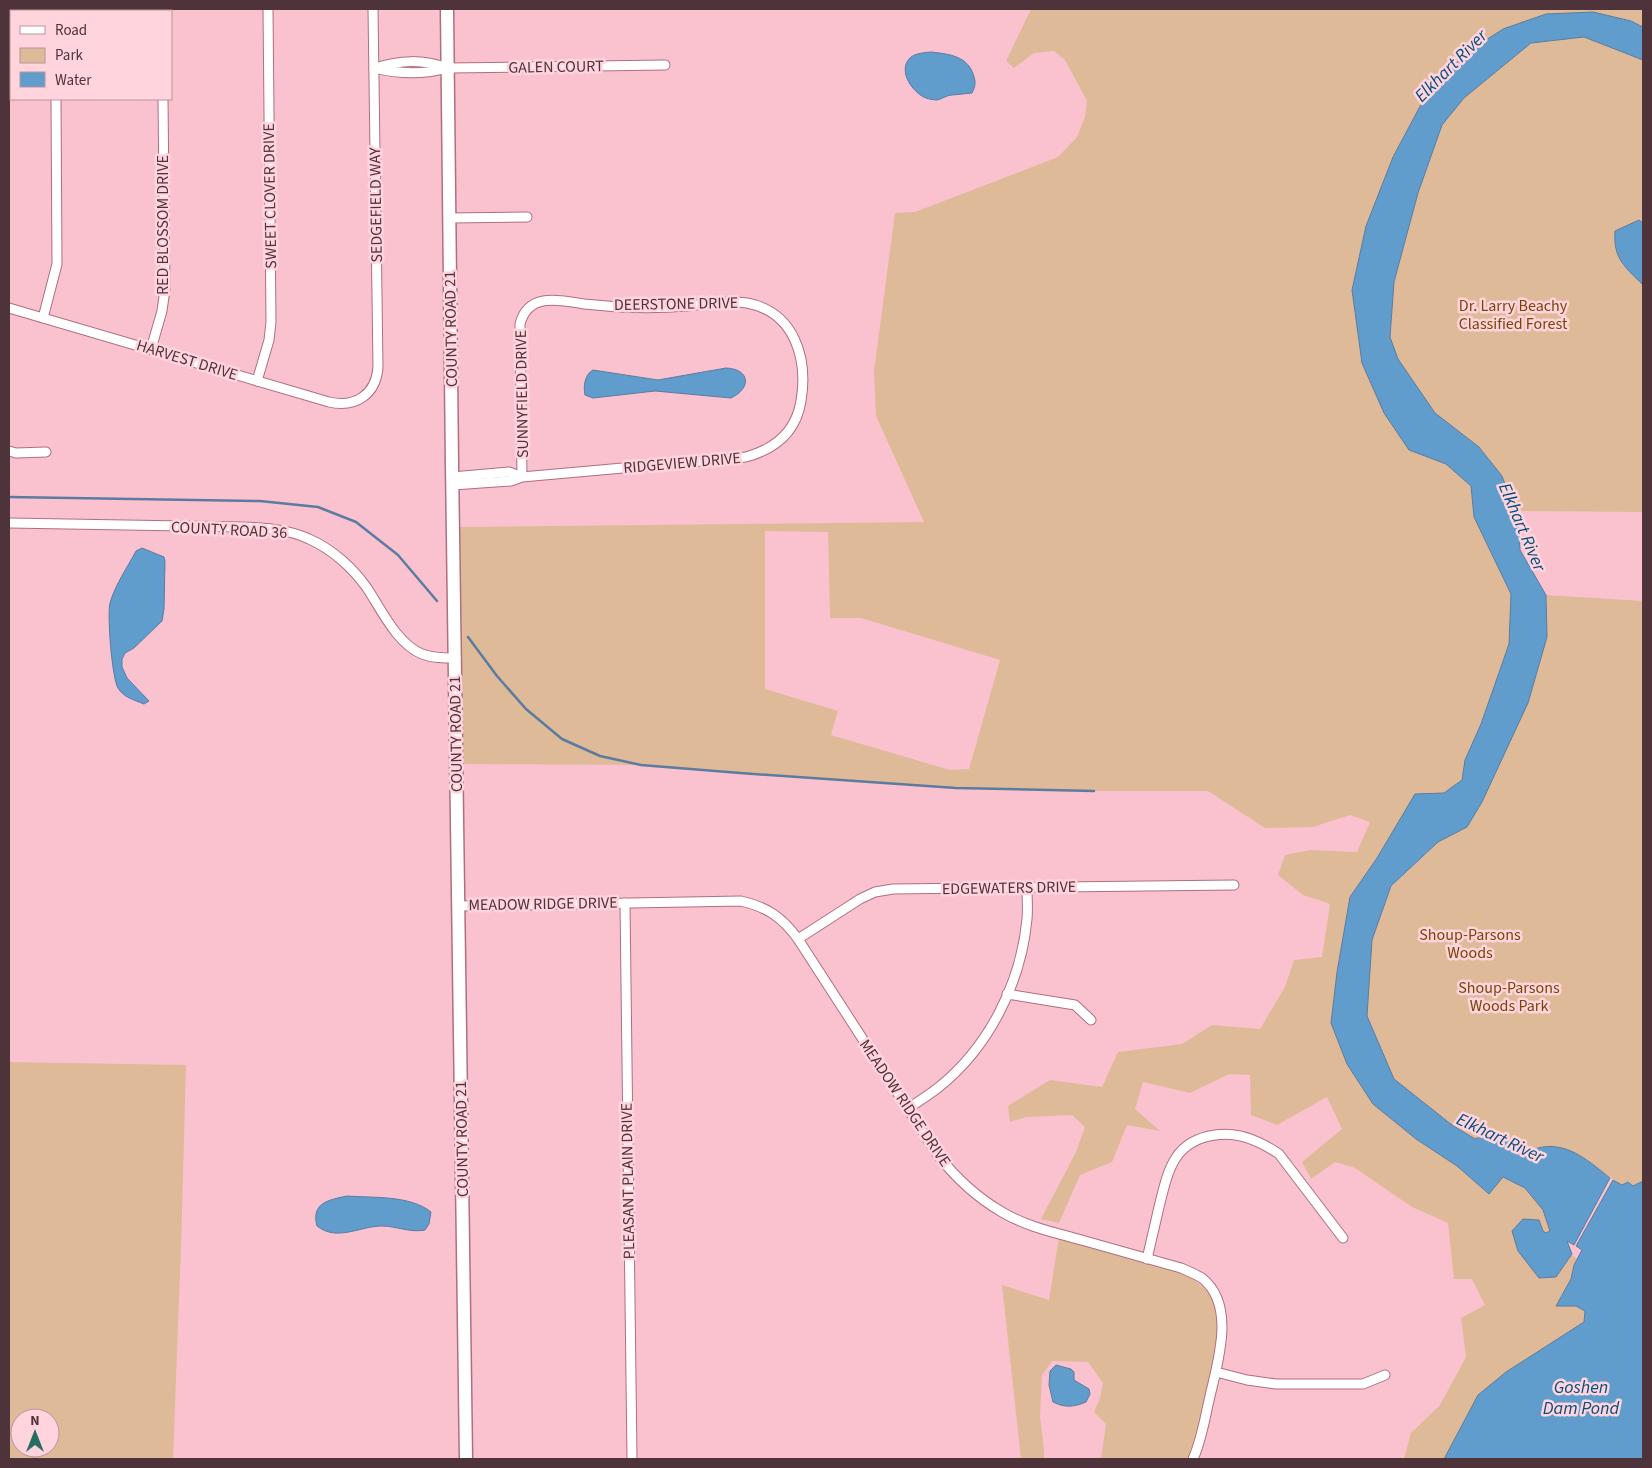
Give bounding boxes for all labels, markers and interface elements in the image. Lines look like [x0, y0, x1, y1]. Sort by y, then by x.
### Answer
legend [10, 10, 172, 100]
text: Road [55, 20, 87, 41]
water label: Elkhart River [1409, 23, 1494, 108]
text: Park [55, 45, 84, 66]
street label: GALEN COURT [508, 55, 604, 79]
text: Water [55, 70, 92, 91]
street label: SWEET CLOVER DRIVE [258, 123, 282, 269]
street label: SEDGEFIELD WAY [364, 147, 388, 263]
street label: RED BLOSSOM DRIVE [152, 155, 174, 295]
street label: COUNTY ROAD 21 [439, 271, 463, 387]
street label: DEERSTONE DRIVE [614, 292, 738, 316]
park label: Dr. Larry Beachy Classified Forest [1459, 295, 1568, 335]
street label: SUNNYFIELD DRIVE [510, 330, 534, 458]
street label: HARVEST DRIVE [134, 334, 240, 386]
street label: RIDGEVIEW DRIVE [622, 447, 742, 479]
water label: Elkhart River [1492, 479, 1552, 576]
street label: COUNTY ROAD 36 [170, 516, 288, 544]
street label: COUNTY ROAD 21 [444, 676, 468, 792]
street label: EDGEWATERS DRIVE [942, 876, 1076, 900]
street label: MEADOW RIDGE DRIVE [468, 892, 618, 916]
park label: Shoup-Parsons Woods [1419, 924, 1521, 964]
park label: Shoup-Parsons Woods Park [1458, 977, 1560, 1017]
street label: MEADOW RIDGE DRIVE [854, 1035, 956, 1171]
street label: COUNTY ROAD 21 [450, 1081, 474, 1197]
street label: PLEASANT PLAIN DRIVE [616, 1103, 640, 1259]
water label: Elkhart River [1452, 1107, 1549, 1169]
water label: Goshen Dam Pond [1543, 1375, 1619, 1421]
north arrow [10, 1408, 60, 1458]
text: N [30, 1411, 40, 1431]

